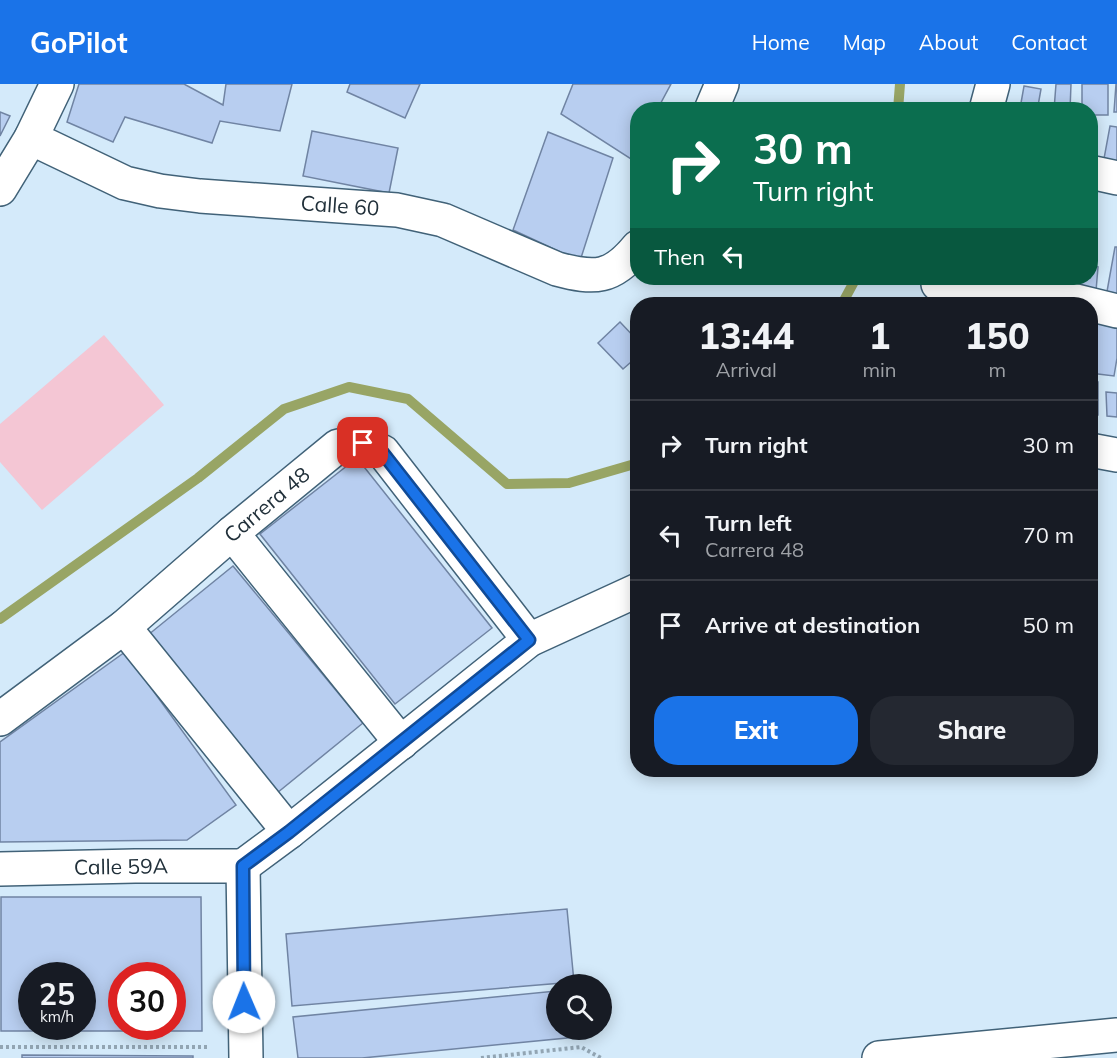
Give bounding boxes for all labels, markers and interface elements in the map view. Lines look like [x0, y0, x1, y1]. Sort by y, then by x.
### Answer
text: GoPilot [30, 25, 128, 60]
text: Home [752, 29, 810, 55]
text: Map [843, 29, 886, 55]
text: About [919, 29, 978, 55]
text: Contact [1011, 29, 1087, 55]
text: 30 m [753, 122, 853, 175]
icon: right [654, 126, 732, 204]
text: Turn right [753, 174, 873, 208]
street label: Calle 60 [300, 189, 380, 221]
icon: left [717, 240, 750, 273]
text: Then [654, 243, 705, 271]
text: 13:44 [698, 313, 794, 358]
text: 1 [869, 313, 890, 358]
text: 150 [965, 313, 1030, 358]
text: Arrival [716, 357, 777, 382]
text: min [862, 357, 897, 382]
text: m [988, 357, 1006, 382]
pin [337, 417, 388, 468]
icon: arrive [346, 426, 379, 459]
icon: right [654, 429, 687, 462]
text: Turn right [705, 431, 808, 459]
text: 30 m [1023, 431, 1074, 459]
street label: Carrera 48 [218, 461, 315, 548]
text: Turn left [705, 509, 792, 537]
icon: left [654, 519, 687, 552]
text: 70 m [1023, 521, 1074, 549]
text: Carrera 48 [705, 537, 804, 562]
icon: arrive [654, 609, 687, 642]
text: Arrive at destination [705, 611, 920, 639]
text: 50 m [1023, 611, 1074, 639]
button: Exit [654, 696, 858, 765]
button: Share [870, 696, 1074, 765]
street label: Calle 59A [74, 852, 169, 880]
speed limit sign: 30 [108, 962, 186, 1040]
position arrow [212, 970, 276, 1034]
map controls [546, 974, 612, 1040]
button: search [546, 974, 612, 1040]
text: 25 [39, 975, 75, 1013]
text: km/h [40, 1007, 74, 1026]

